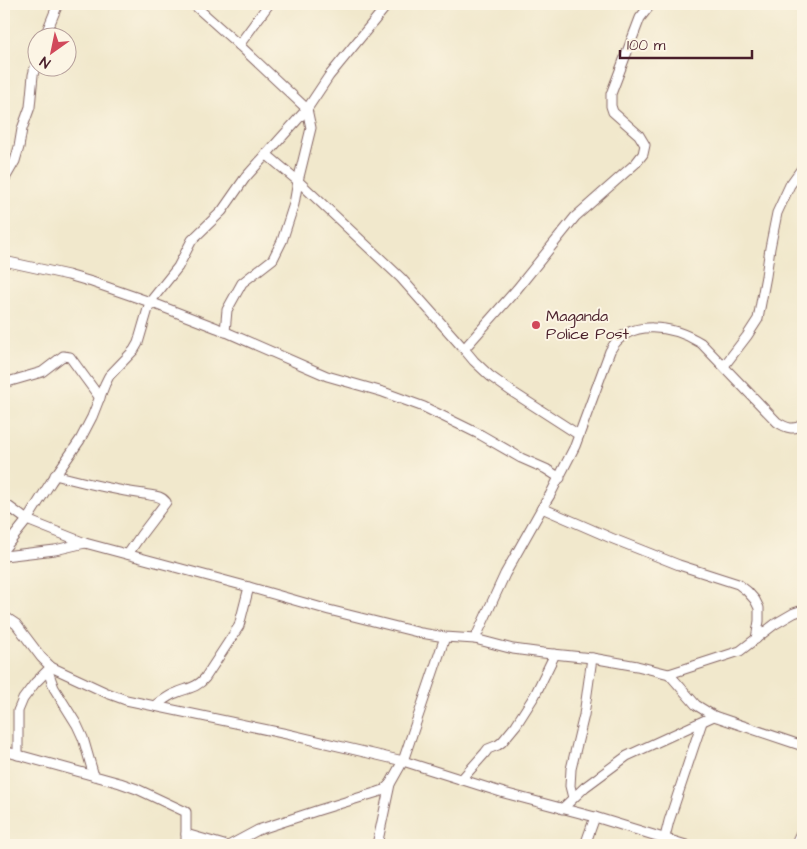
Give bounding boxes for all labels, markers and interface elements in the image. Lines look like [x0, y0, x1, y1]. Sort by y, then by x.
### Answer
north arrow [28, 28, 78, 78]
scale bar [620, 28, 752, 60]
text: 100 m [627, 35, 666, 56]
text: N [36, 51, 55, 73]
place label: Maganda Police Post [546, 305, 630, 345]
marker: Maganda Police Post [530, 319, 542, 331]

